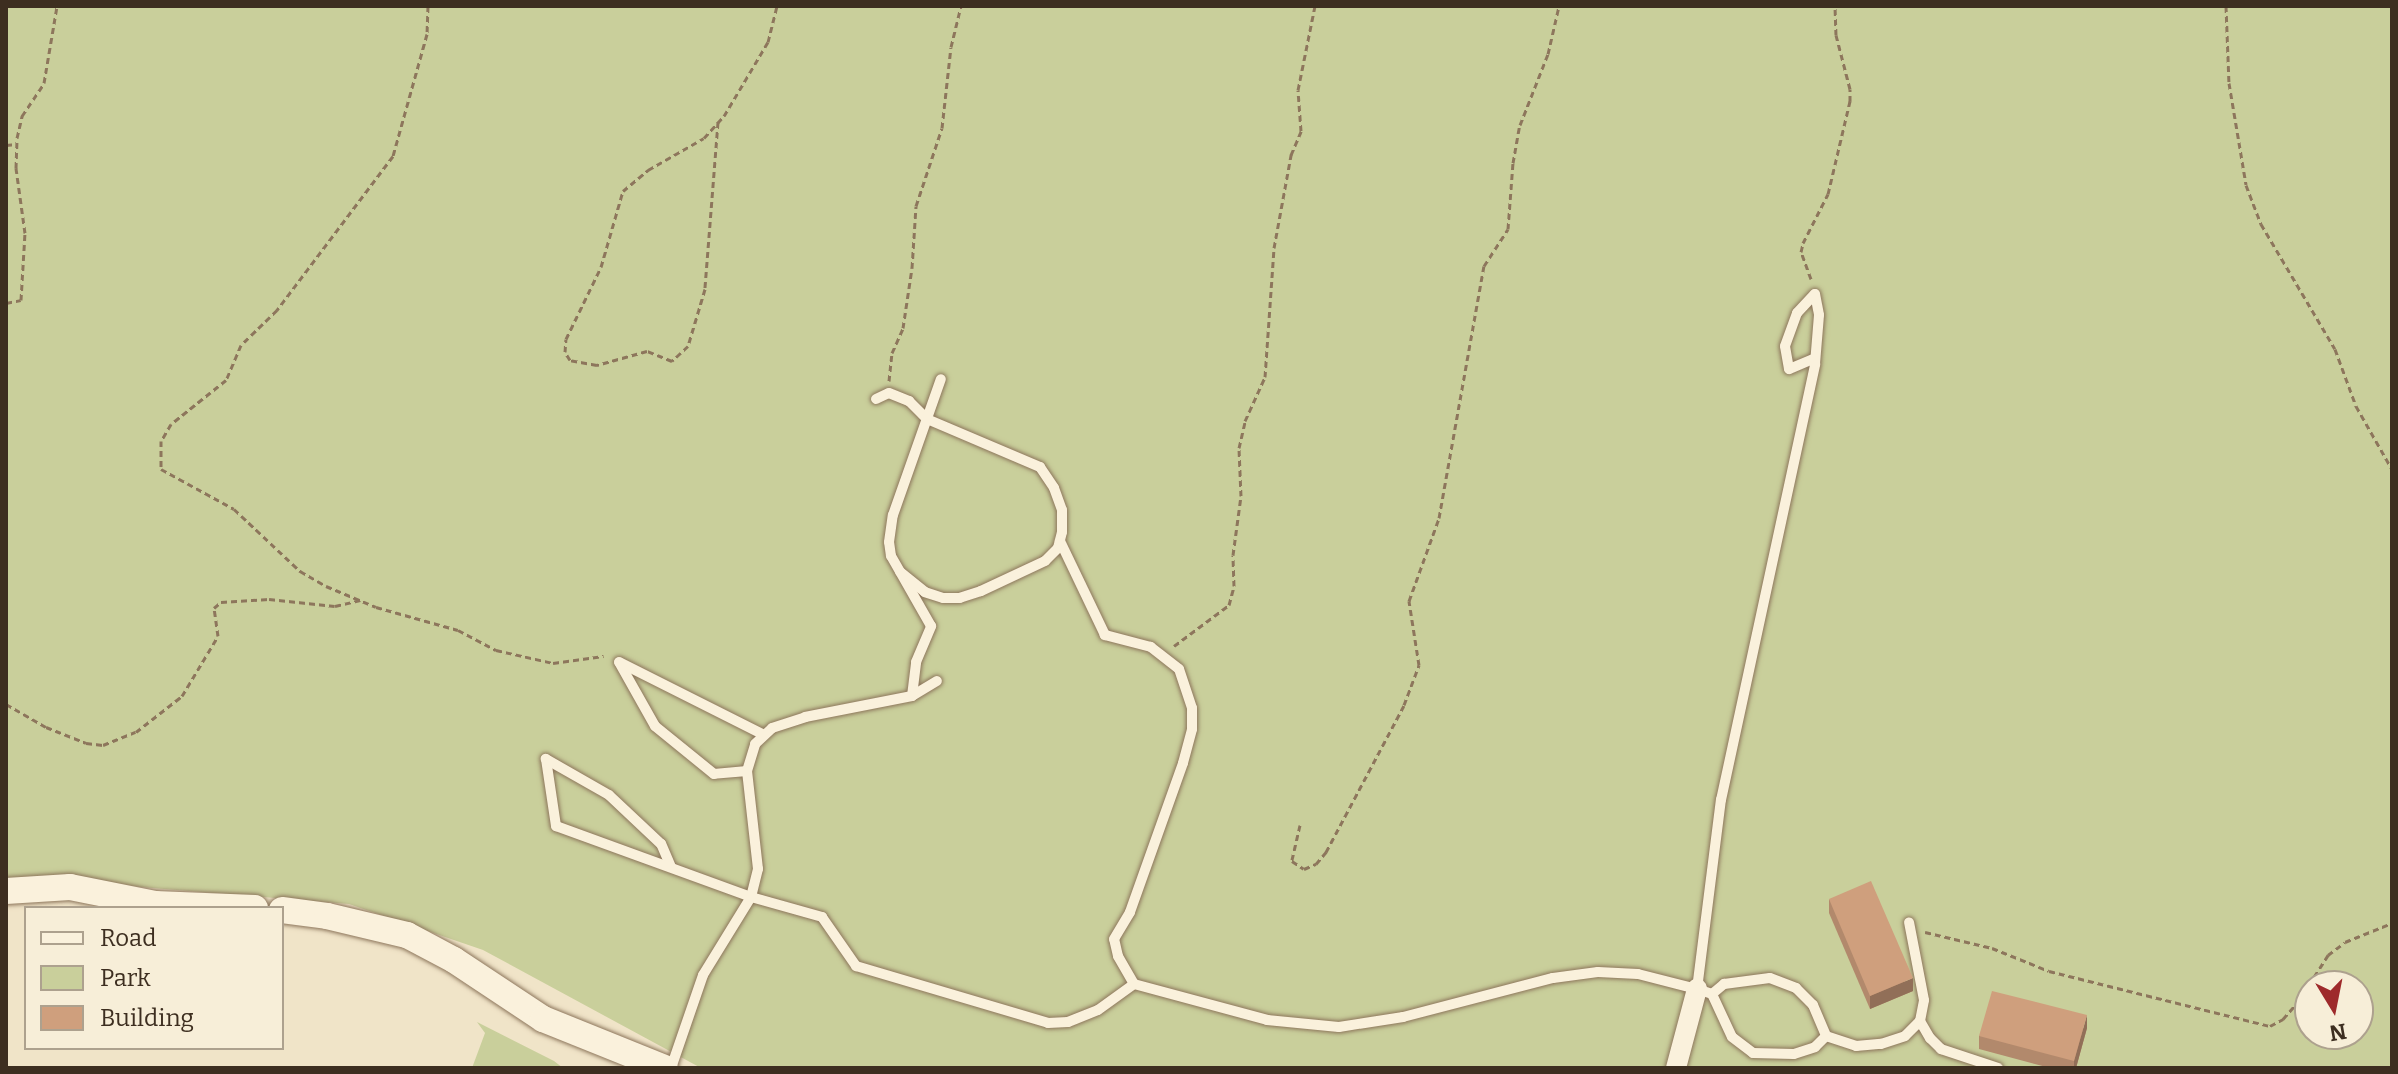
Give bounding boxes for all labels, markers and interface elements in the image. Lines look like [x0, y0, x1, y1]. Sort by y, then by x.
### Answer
legend [24, 906, 284, 1050]
text: Road [100, 924, 156, 952]
text: Park [100, 964, 151, 992]
north arrow [2294, 970, 2374, 1050]
text: Building [100, 1004, 194, 1032]
text: N [2327, 1017, 2349, 1047]

